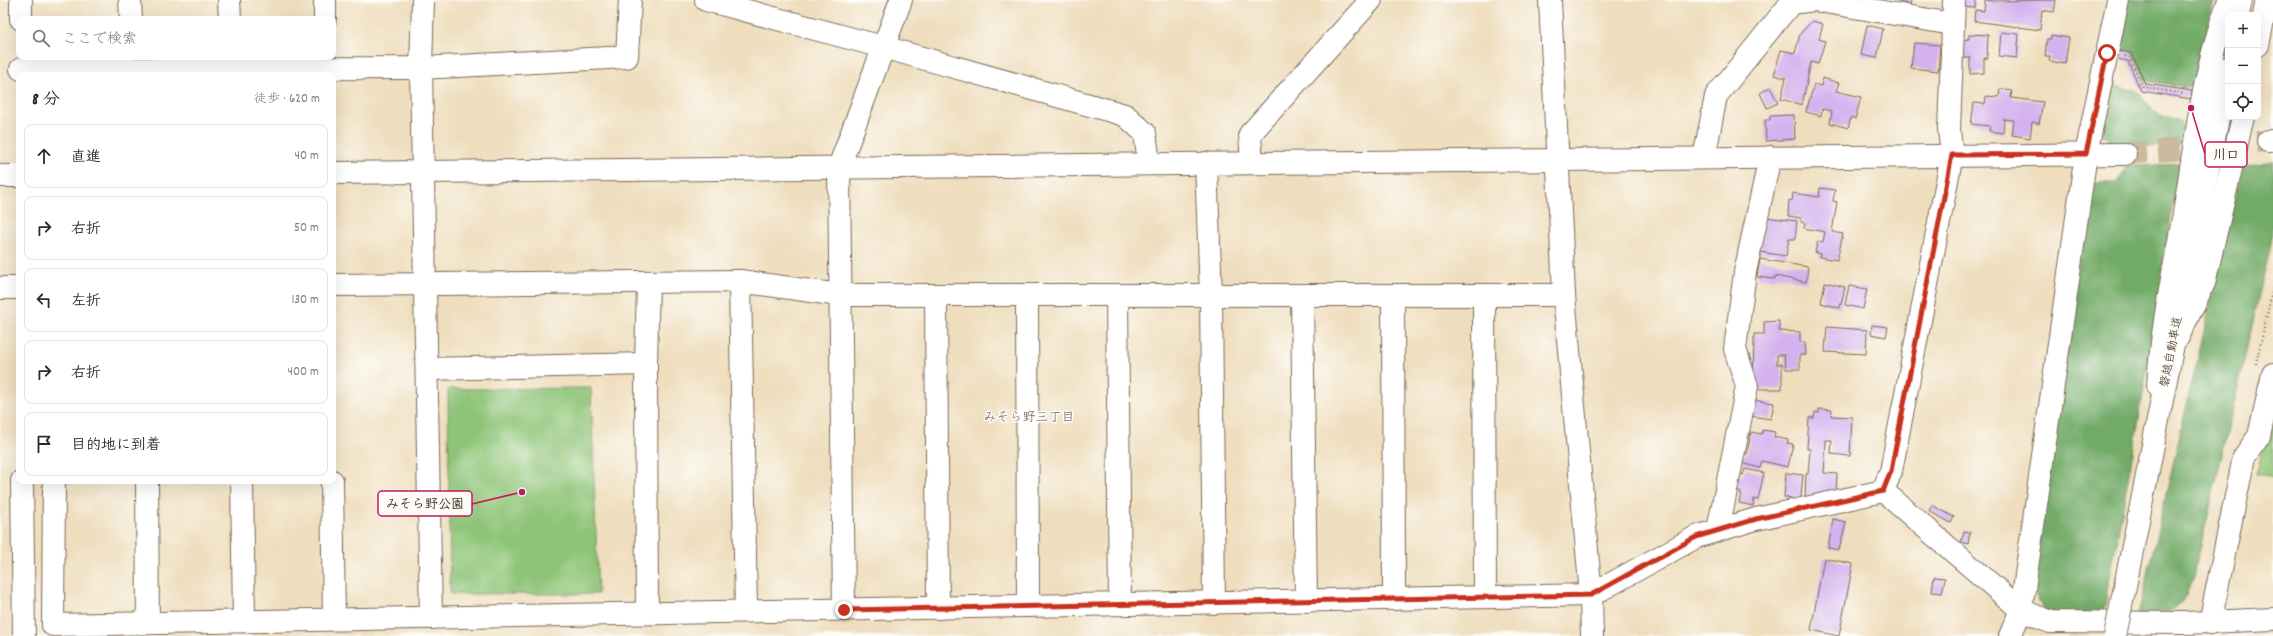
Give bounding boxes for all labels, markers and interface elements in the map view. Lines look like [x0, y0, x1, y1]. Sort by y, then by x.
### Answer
map controls [2225, 12, 2261, 120]
button: + [2225, 12, 2261, 48]
search box [16, 16, 336, 60]
icon: search [30, 27, 52, 49]
text: ここで検索 [62, 29, 137, 51]
route start [2098, 44, 2116, 62]
button: − [2225, 48, 2261, 84]
button: locate [2225, 84, 2261, 120]
text: 8 分 [32, 89, 60, 113]
text: 徒歩 · 620 m [254, 90, 320, 109]
callout: 川口 [2205, 142, 2247, 167]
icon: ahead [33, 145, 55, 167]
text: 直進 [71, 147, 101, 169]
text: 40 m [295, 147, 319, 166]
text: 川口 [2213, 147, 2239, 166]
icon: right [33, 217, 55, 239]
text: 右折 [71, 219, 101, 241]
text: 50 m [294, 219, 319, 238]
icon: left [33, 289, 55, 311]
text: 左折 [71, 291, 101, 313]
text: 130 m [291, 291, 319, 310]
street label: 磐越自動車道 [2157, 315, 2187, 389]
icon: right [33, 361, 55, 383]
text: 右折 [71, 363, 101, 385]
text: 400 m [288, 363, 319, 382]
district label: みそら野三丁目 [983, 409, 1075, 428]
icon: arrive [33, 433, 55, 455]
text: 目的地に到着 [71, 435, 161, 457]
callout: みそら野公園 [378, 491, 472, 516]
text: みそら野公園 [386, 496, 464, 515]
route end [835, 601, 853, 619]

